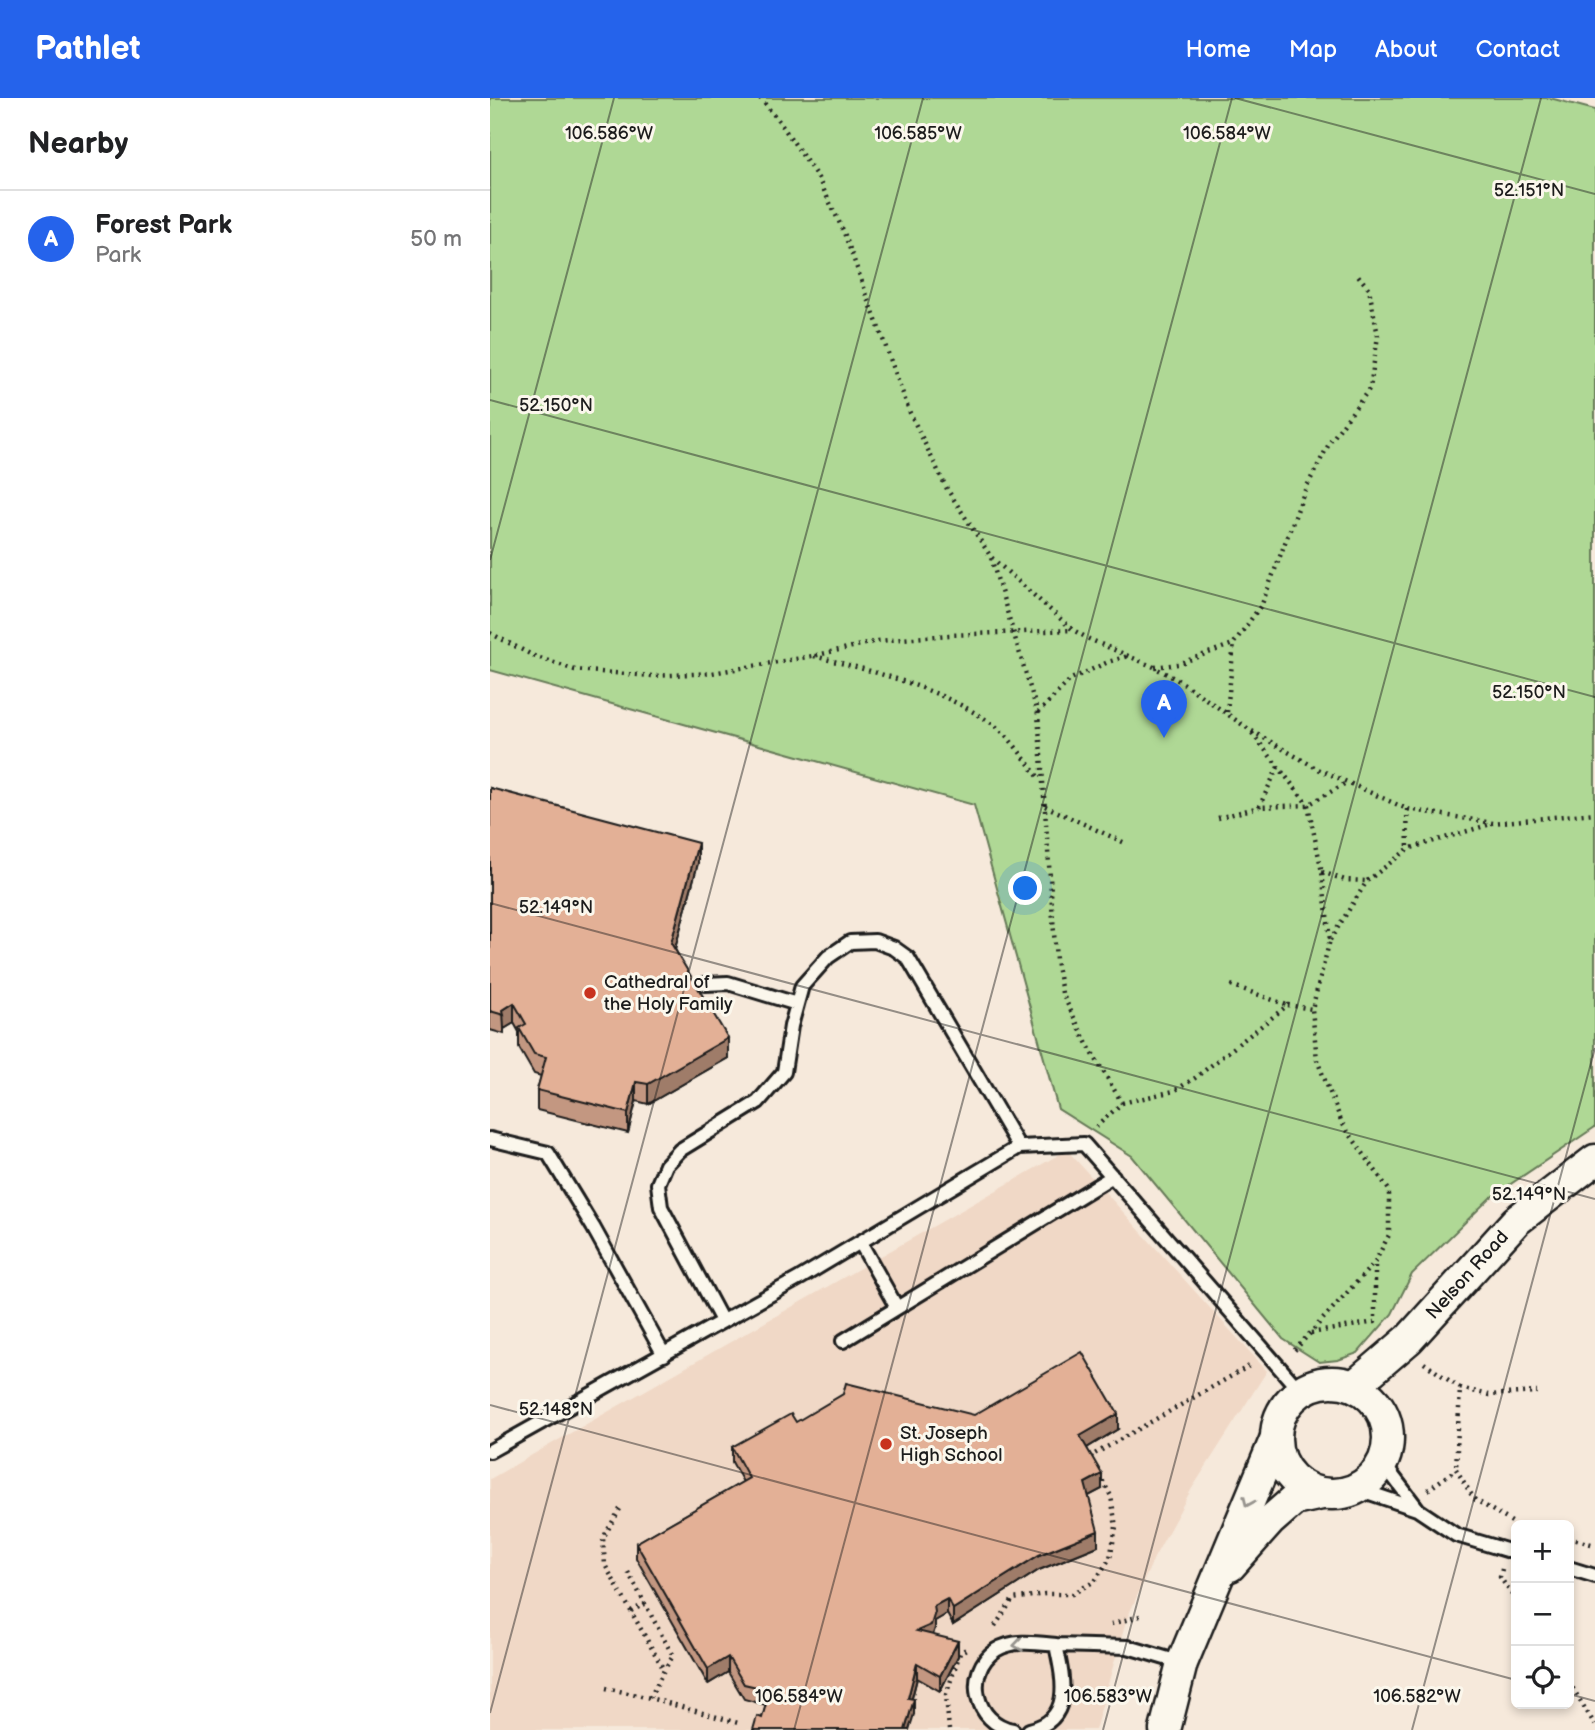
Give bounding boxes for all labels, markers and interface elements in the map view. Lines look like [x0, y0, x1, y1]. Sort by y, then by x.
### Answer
text: Pathlet [35, 29, 140, 69]
text: Home [1186, 35, 1251, 64]
text: Map [1289, 35, 1337, 64]
text: About [1375, 35, 1437, 64]
text: Contact [1475, 35, 1560, 64]
text: 106.586°W [565, 123, 654, 144]
text: 106.585°W [874, 123, 962, 144]
text: 106.584°W [1183, 123, 1272, 144]
text: Nearby [28, 126, 128, 162]
text: 52.151°N [1494, 180, 1564, 201]
text: Forest Park [95, 210, 232, 241]
text: A [44, 225, 58, 253]
text: 50 m [410, 225, 462, 253]
text: Park [95, 241, 141, 269]
text: 52.150°N [519, 395, 593, 416]
pin: A [1141, 680, 1187, 738]
text: 52.150°N [1492, 682, 1566, 703]
your location [1008, 871, 1042, 905]
text: 52.149°N [519, 897, 593, 918]
place label: Cathedral of the Holy Family [604, 971, 733, 1016]
marker: Cathedral of the Holy Family [582, 985, 598, 1001]
text: 52.149°N [1492, 1184, 1566, 1205]
street label: Nelson Road [1421, 1226, 1513, 1324]
text: 52.148°N [519, 1399, 593, 1420]
place label: St. Joseph High School [900, 1422, 1003, 1467]
marker: St. Joseph High School [878, 1436, 894, 1452]
one-way arrow [1242, 1496, 1256, 1508]
map controls [1511, 1520, 1574, 1709]
button: + [1511, 1520, 1574, 1583]
button: − [1511, 1583, 1574, 1646]
one-way arrow [1012, 1637, 1024, 1652]
button: locate [1511, 1646, 1574, 1709]
text: 106.584°W [755, 1686, 844, 1707]
text: 106.583°W [1064, 1686, 1153, 1707]
text: 106.582°W [1373, 1686, 1461, 1707]

